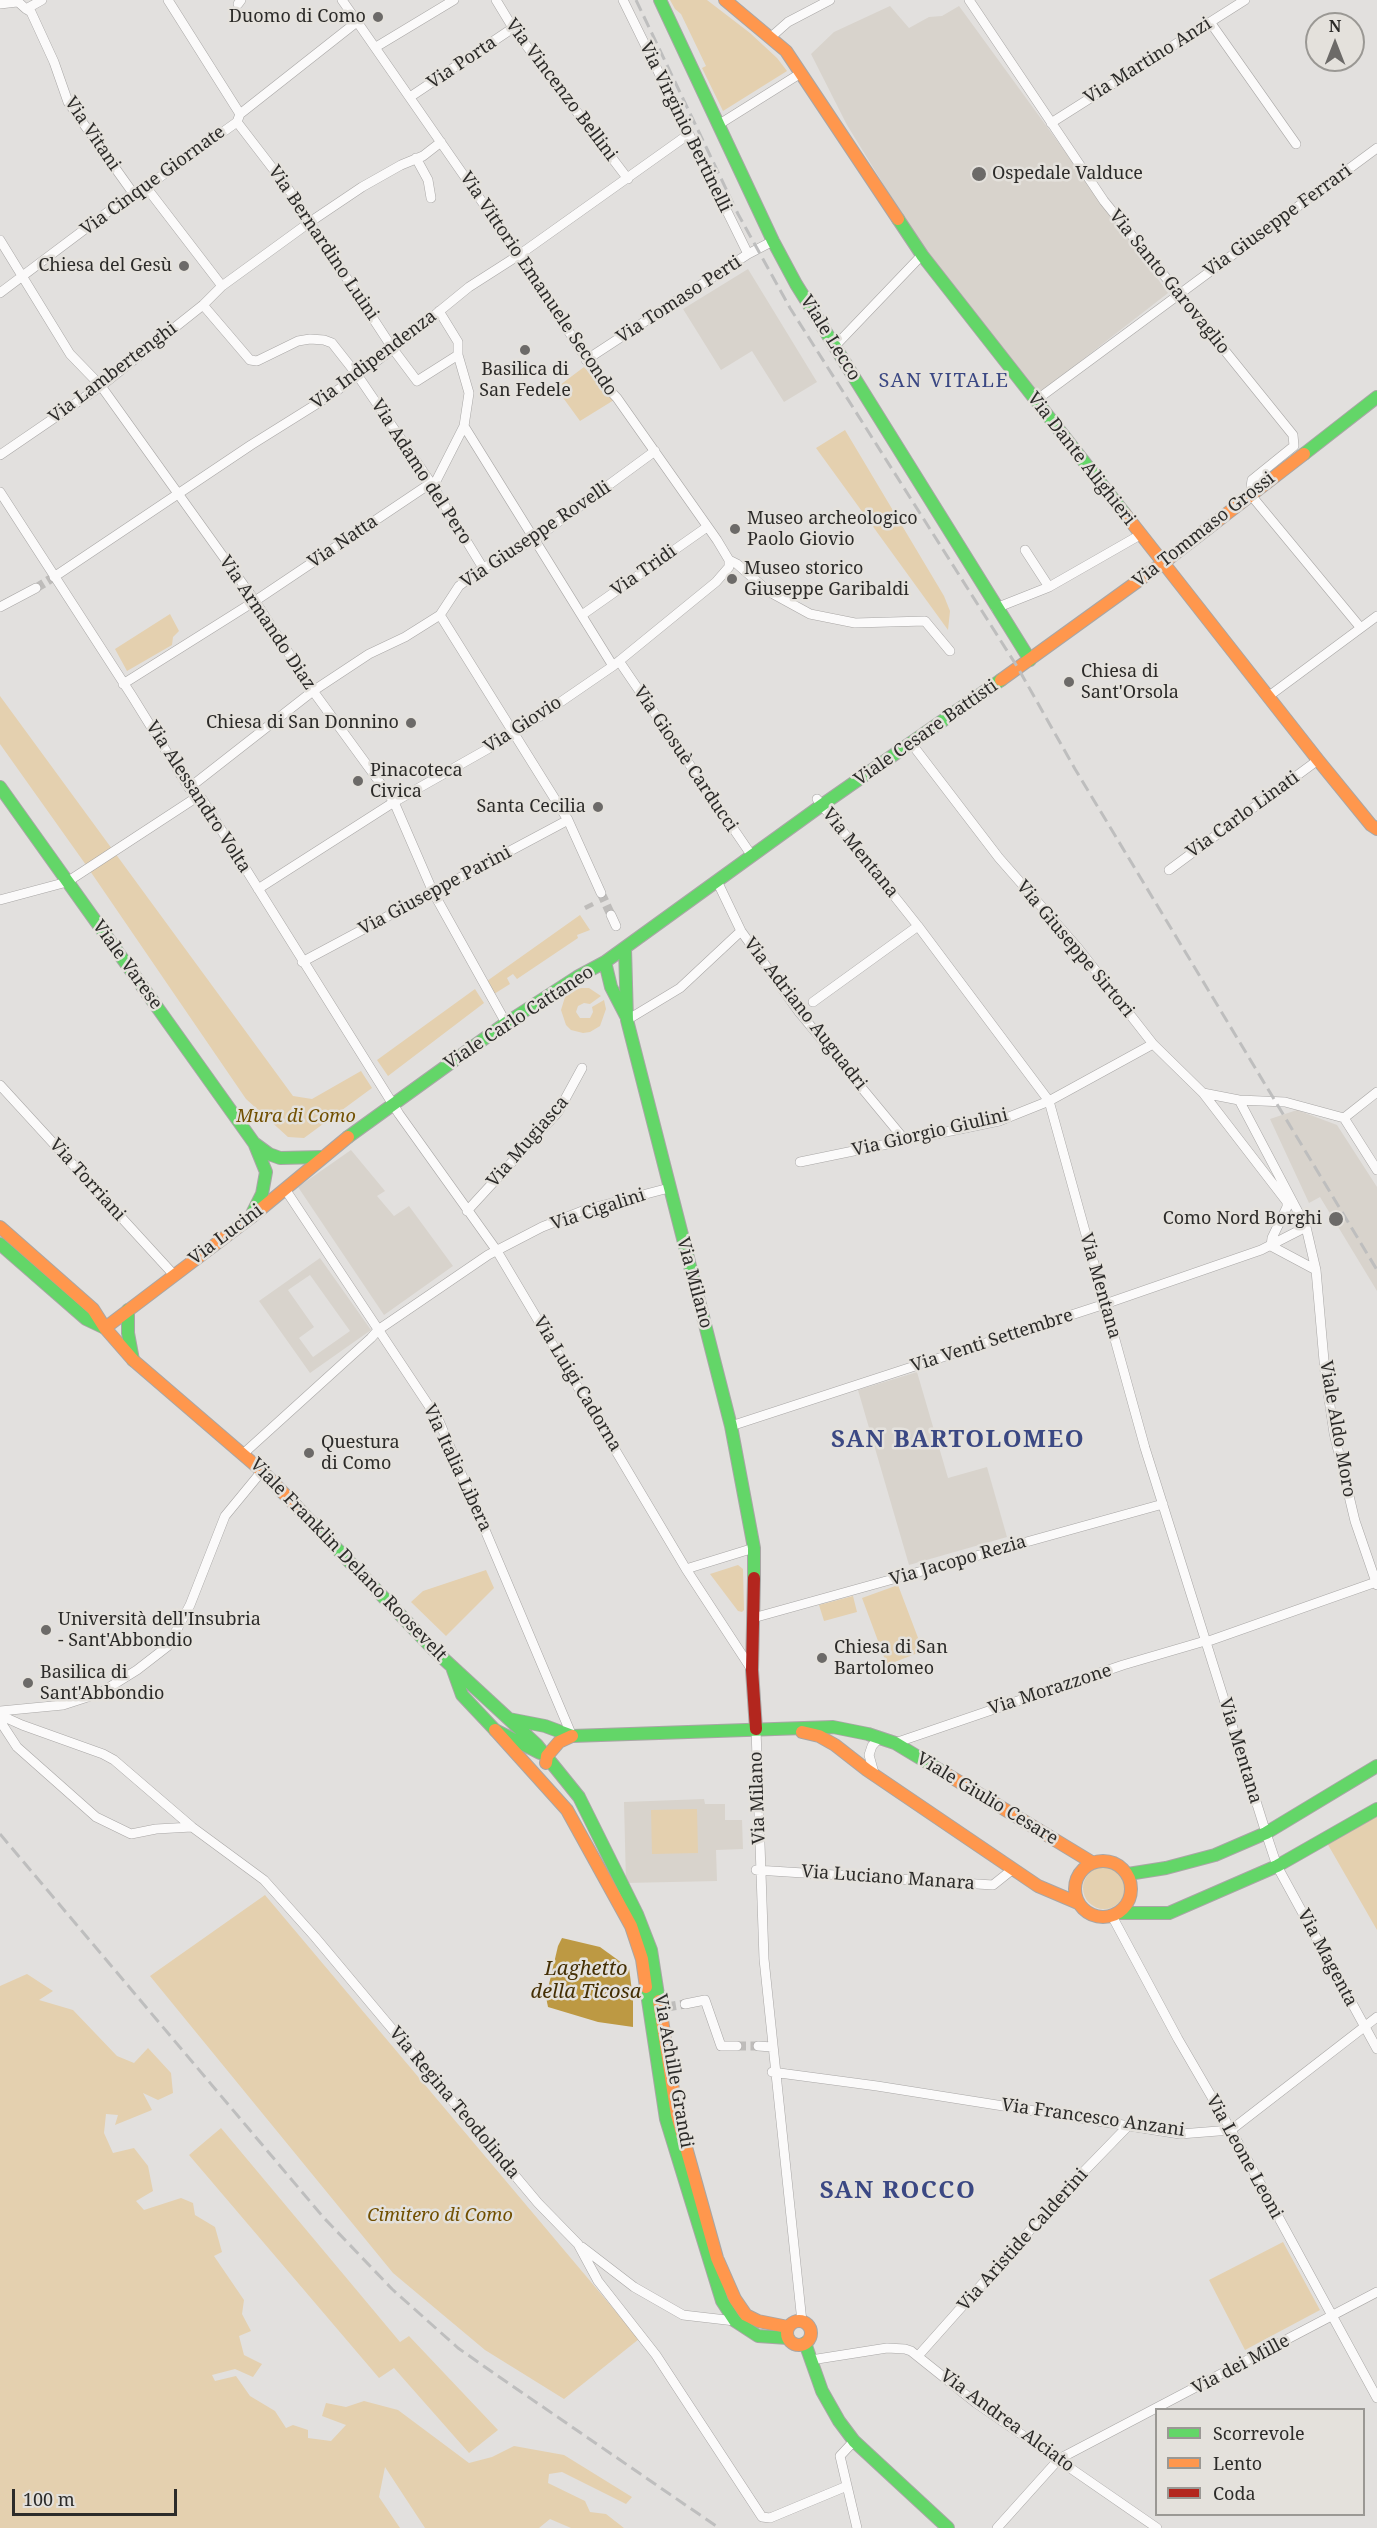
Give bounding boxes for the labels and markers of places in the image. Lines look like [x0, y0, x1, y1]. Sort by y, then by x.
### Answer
place label: Duomo di Como [229, 6, 366, 28]
marker: Duomo di Como [371, 10, 385, 24]
place label: Ospedale Valduce [992, 163, 1143, 185]
marker: Ospedale Valduce [970, 165, 988, 183]
place label: Chiesa del Gesù [38, 255, 172, 277]
marker: Chiesa del Gesù [177, 259, 191, 273]
marker: Basilica di San Fedele [518, 343, 532, 357]
place label: Basilica di San Fedele [479, 359, 571, 401]
place label: Museo archeologico Paolo Giovio [747, 508, 918, 550]
marker: Museo archeologico Paolo Giovio [728, 522, 742, 536]
place label: Museo storico Giuseppe Garibaldi [744, 558, 909, 600]
marker: Museo storico Giuseppe Garibaldi [725, 572, 739, 586]
place label: Chiesa di Sant'Orsola [1081, 661, 1179, 704]
marker: Chiesa di Sant'Orsola [1062, 675, 1076, 689]
place label: Chiesa di San Donnino [206, 712, 399, 734]
marker: Chiesa di San Donnino [404, 716, 418, 730]
place label: Pinacoteca Civica [370, 760, 463, 802]
marker: Pinacoteca Civica [351, 774, 365, 788]
place label: Santa Cecilia [477, 796, 586, 818]
marker: Santa Cecilia [591, 800, 605, 814]
place label: Como Nord Borghi [1163, 1208, 1322, 1230]
marker: Como Nord Borghi [1327, 1210, 1345, 1228]
place label: Questura di Como [321, 1432, 400, 1474]
marker: Questura di Como [302, 1446, 316, 1460]
place label: Università dell'Insubria - Sant'Abbondio [58, 1609, 261, 1652]
marker: Università dell'Insubria - Sant'Abbondio [39, 1623, 53, 1637]
place label: Chiesa di San Bartolomeo [834, 1637, 948, 1680]
marker: Chiesa di San Bartolomeo [815, 1651, 829, 1665]
place label: Basilica di Sant'Abbondio [40, 1662, 164, 1704]
marker: Basilica di Sant'Abbondio [21, 1676, 35, 1690]

